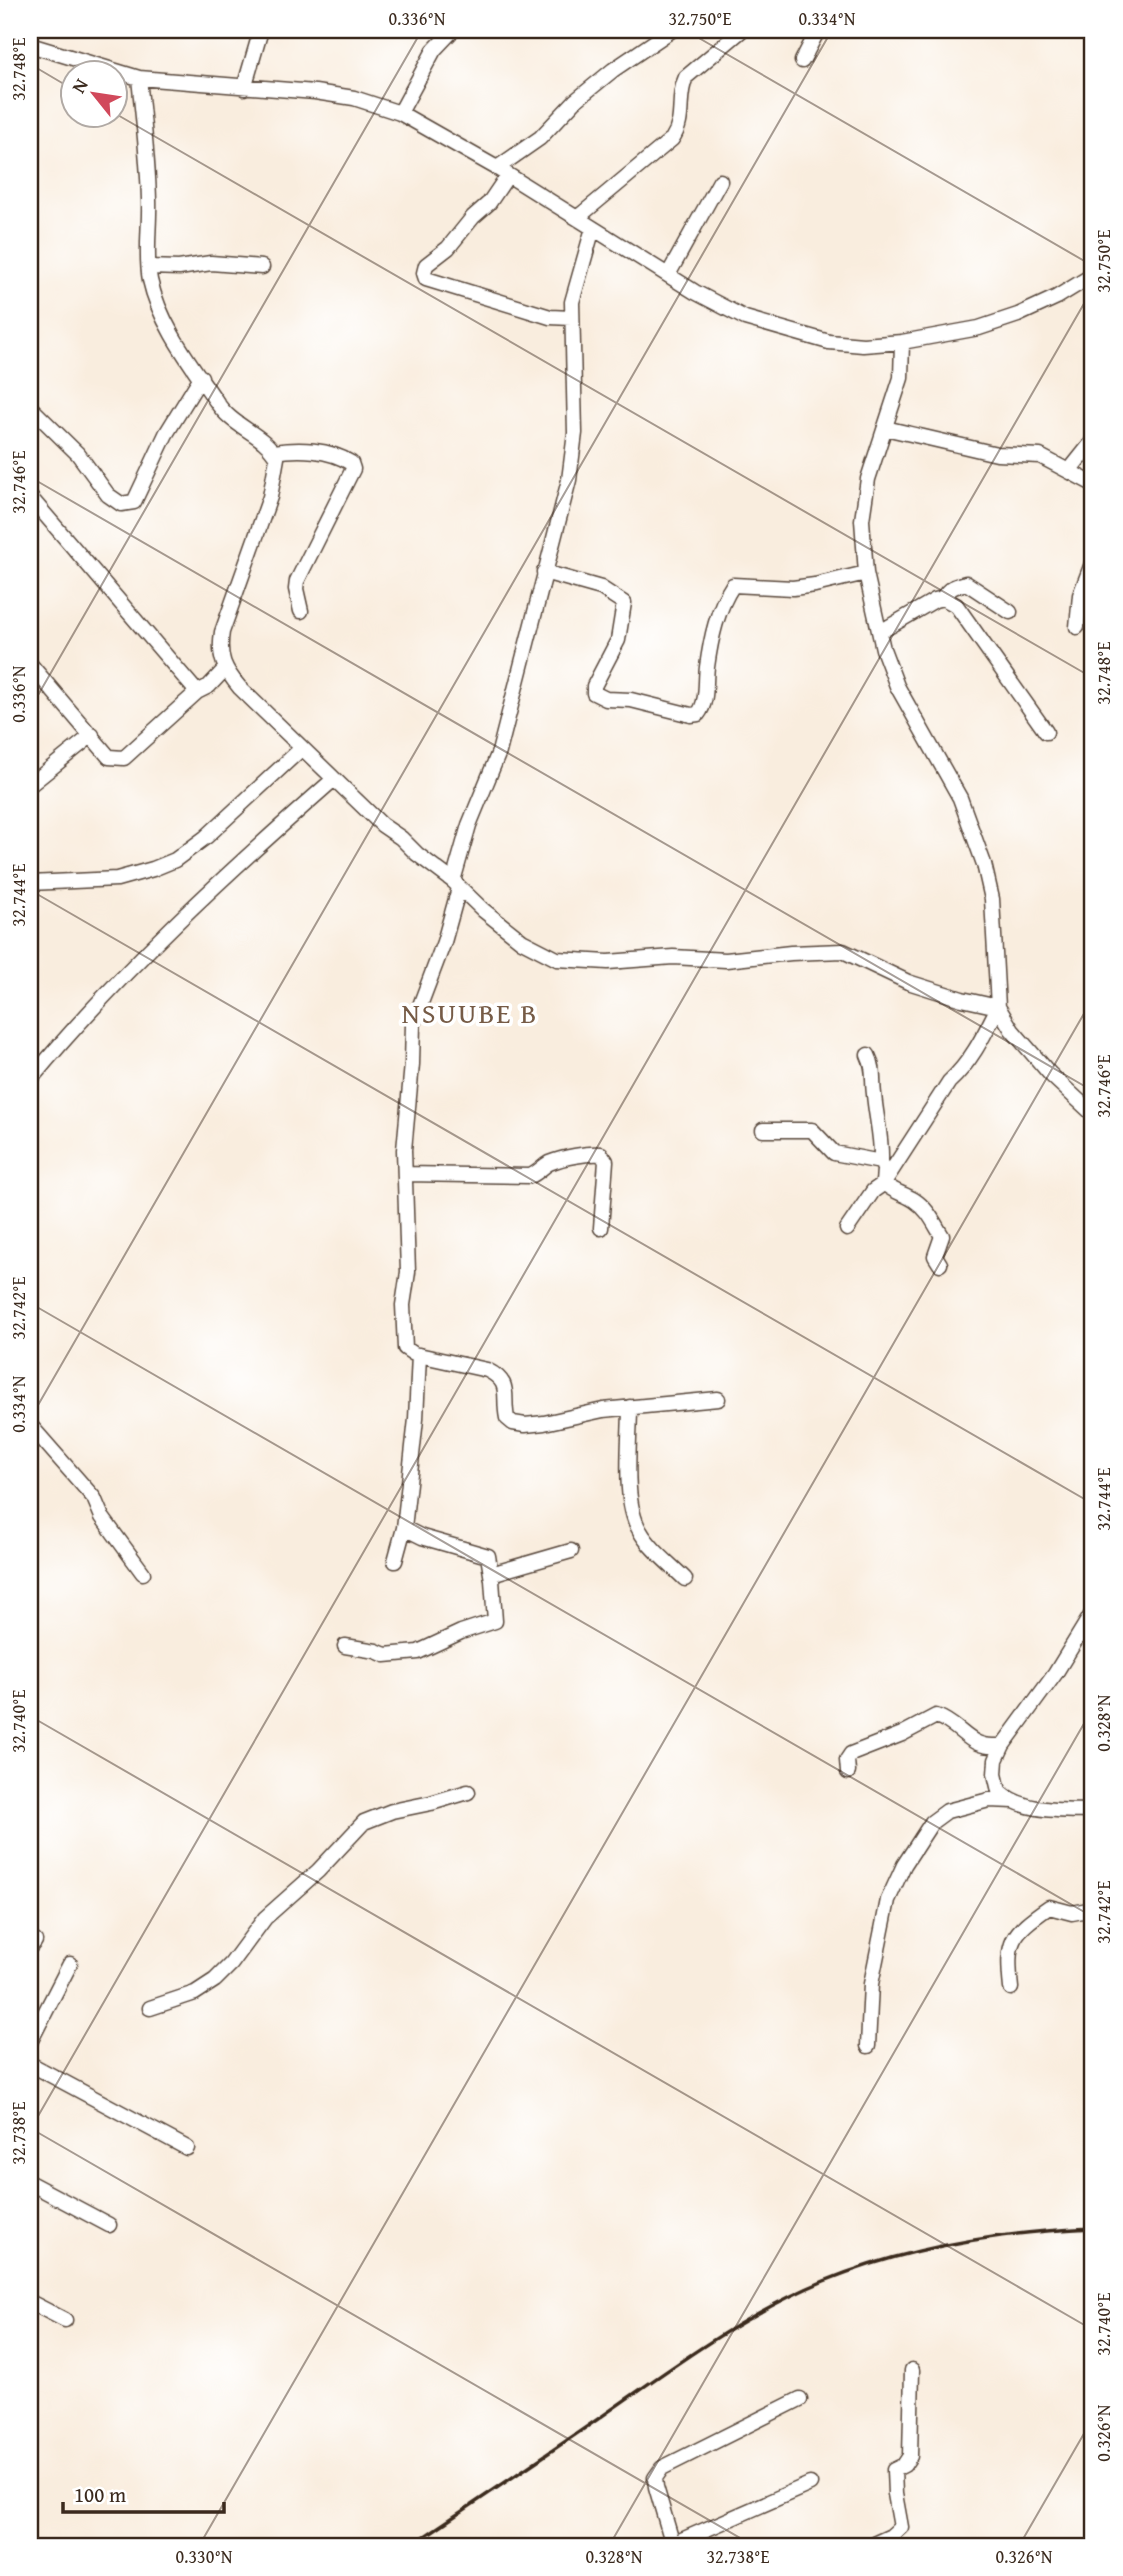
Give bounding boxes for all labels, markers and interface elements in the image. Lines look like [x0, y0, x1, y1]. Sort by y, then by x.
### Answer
text: 0.336°N [388, 5, 446, 32]
text: 32.750°E [668, 5, 732, 32]
text: 0.334°N [798, 5, 856, 32]
text: 32.748°E [5, 37, 32, 101]
north arrow [60, 60, 130, 130]
text: N [64, 73, 95, 98]
text: 32.750°E [1090, 229, 1117, 293]
text: 32.746°E [5, 450, 32, 514]
text: 32.748°E [1090, 641, 1117, 705]
text: 0.336°N [5, 665, 32, 723]
text: 32.744°E [5, 863, 32, 927]
district label: NSUUBE B [402, 992, 538, 1033]
text: 32.746°E [1090, 1054, 1117, 1118]
text: 32.742°E [5, 1276, 32, 1340]
text: 0.334°N [5, 1375, 32, 1433]
text: 32.744°E [1090, 1467, 1117, 1531]
text: 32.740°E [5, 1689, 32, 1753]
text: 0.328°N [1090, 1694, 1117, 1752]
text: 32.742°E [1090, 1880, 1117, 1944]
text: 32.738°E [5, 2101, 32, 2165]
text: 32.740°E [1090, 2292, 1117, 2356]
text: 0.326°N [1090, 2404, 1117, 2462]
scale bar [63, 2471, 224, 2515]
text: 100 m [74, 2479, 126, 2510]
text: 0.330°N [175, 2543, 233, 2570]
text: 0.328°N [585, 2543, 643, 2570]
text: 32.738°E [706, 2543, 770, 2570]
text: 0.326°N [995, 2543, 1053, 2570]

